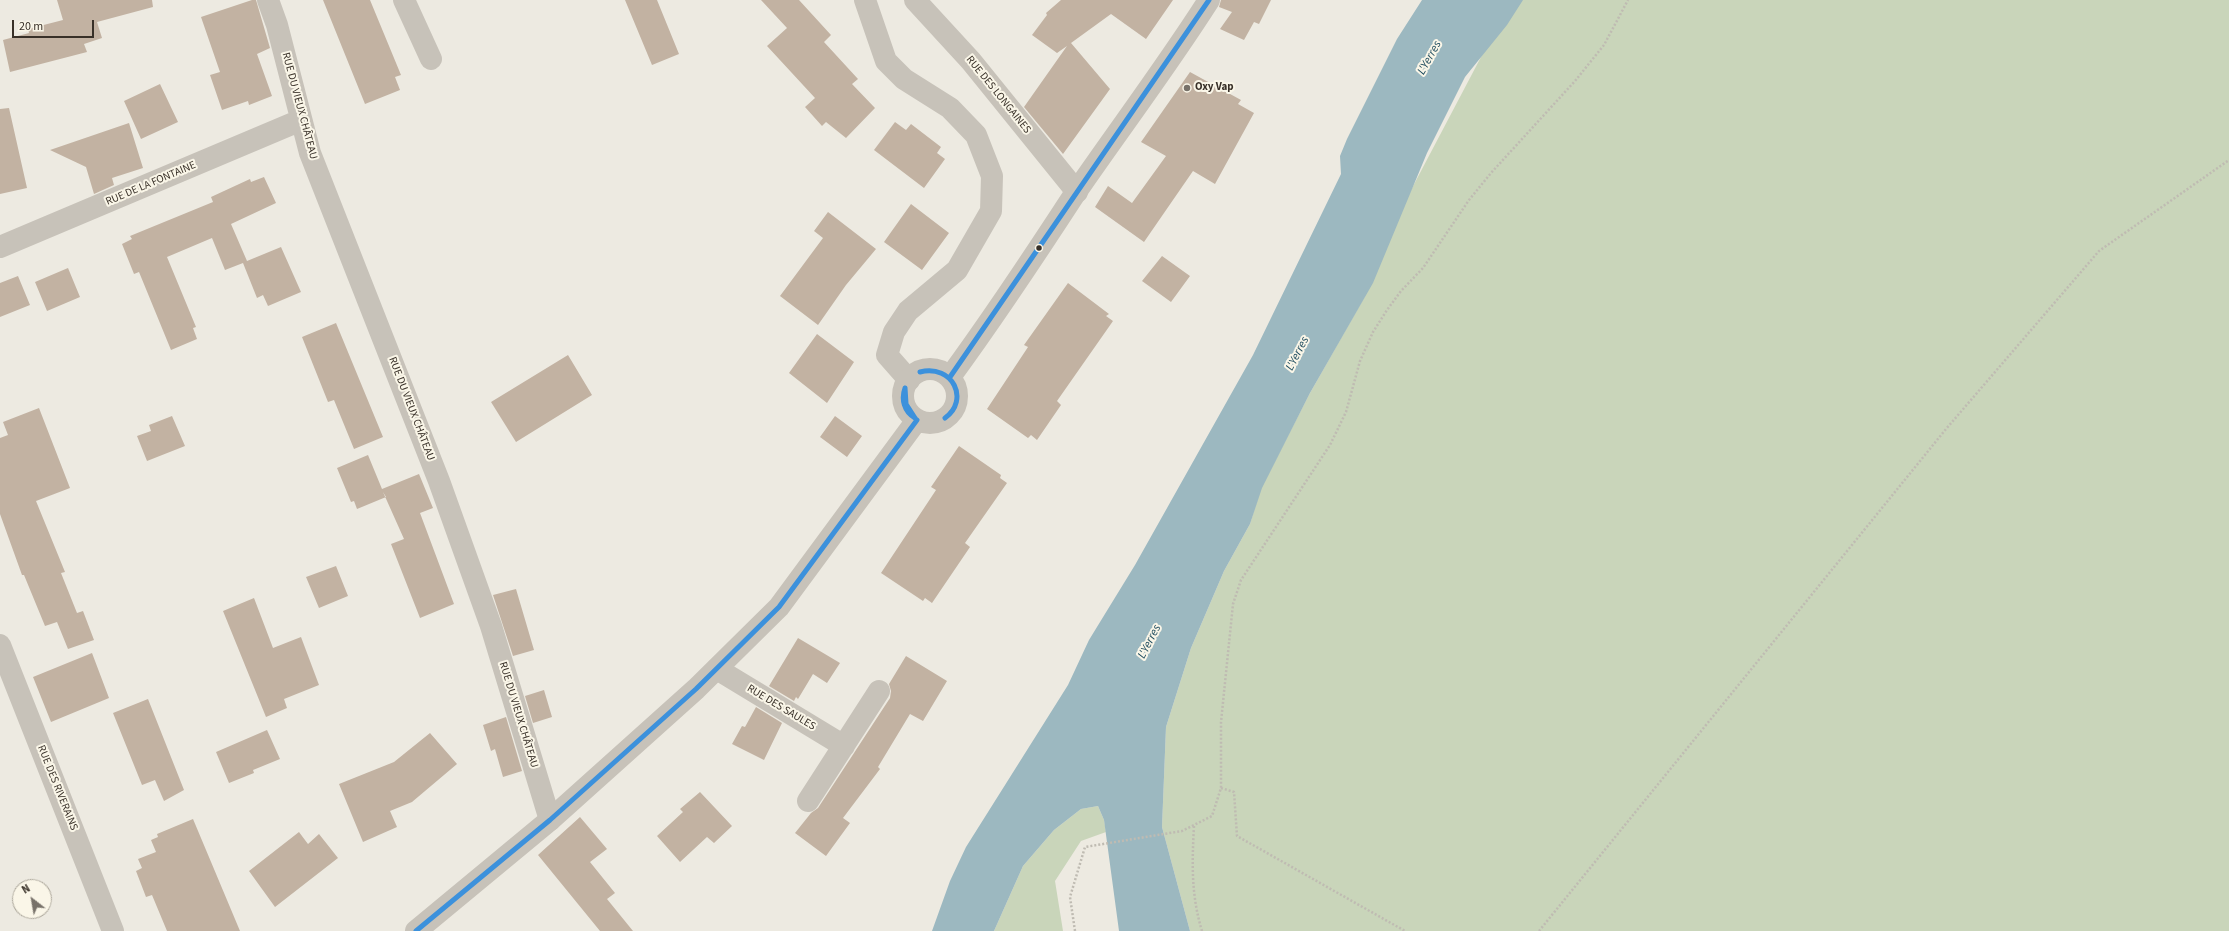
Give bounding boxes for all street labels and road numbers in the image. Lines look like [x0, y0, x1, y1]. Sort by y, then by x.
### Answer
street label: RUE DU VIEUX CHÂTEAU [278, 51, 320, 161]
street label: RUE DES LONGAINES [963, 54, 1033, 136]
street label: RUE DE LA FONTAINE [104, 159, 198, 209]
street label: RUE DU VIEUX CHÂTEAU [385, 355, 437, 463]
street label: RUE DU VIEUX CHÂTEAU [496, 660, 540, 770]
street label: RUE DES SAULES [744, 682, 818, 734]
street label: RUE DES RIVERAINS [34, 743, 80, 833]

